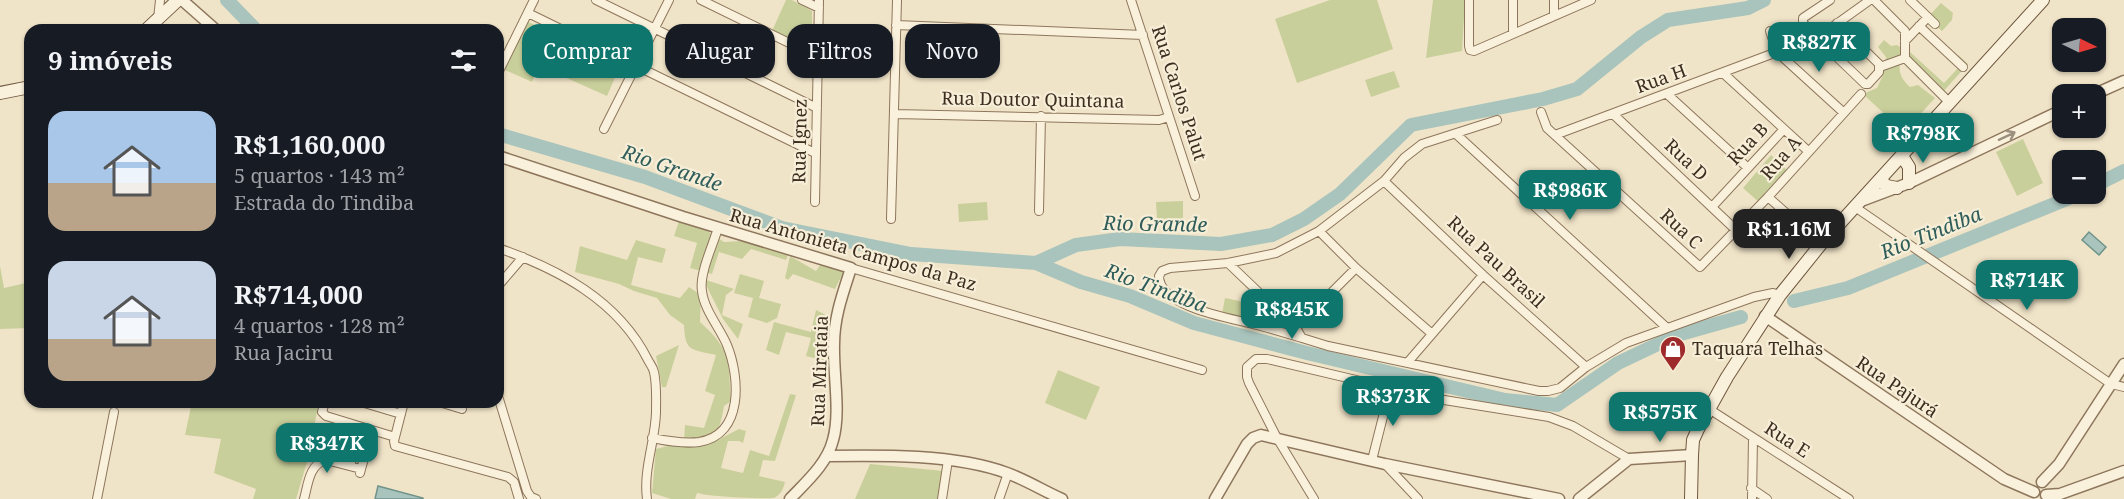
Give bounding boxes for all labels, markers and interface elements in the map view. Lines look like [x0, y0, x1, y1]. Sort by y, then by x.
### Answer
north arrow [2052, 18, 2106, 72]
map controls [2052, 18, 2106, 204]
street label: Rua Carlos Palut [1147, 22, 1213, 163]
pin: R$827K [1770, 22, 1868, 73]
chip: Comprar [522, 24, 653, 78]
chip: Alugar [665, 24, 775, 78]
chip: Filtros [787, 24, 893, 78]
chip: Novo [905, 24, 1000, 78]
text: R$827K [1782, 28, 1856, 55]
text: 9 imóveis [48, 42, 173, 78]
icon: filters [447, 44, 480, 77]
street label: Rua H [1632, 58, 1689, 98]
button: + [2052, 84, 2106, 138]
street label: Rua Doutor Quintana [941, 85, 1125, 113]
street label: Rua Ignez [786, 98, 812, 184]
pin: R$798K [1874, 113, 1972, 164]
street label: Rua B [1722, 117, 1773, 170]
text: R$798K [1886, 119, 1960, 146]
text: R$1,160,000 [234, 126, 385, 162]
street label: Rua A [1755, 130, 1806, 184]
one-way arrow [1997, 130, 2015, 142]
street label: Rua D [1660, 133, 1714, 185]
icon: home [96, 135, 168, 207]
water label: Rio Grande [618, 137, 726, 197]
button: − [2052, 150, 2106, 204]
text: 5 quartos · 143 m² [234, 162, 405, 189]
pin: R$986K [1521, 170, 1619, 221]
text: R$986K [1533, 176, 1607, 203]
text: Estrada do Tindiba [234, 189, 414, 216]
water label: Rio Tindiba [1875, 200, 1986, 265]
street label: Rua Antonieta Campos da Paz [727, 202, 979, 296]
street label: Rua C [1656, 203, 1708, 254]
water label: Rio Grande [1102, 209, 1208, 238]
pin: R$1.16M [1734, 209, 1844, 260]
street label: Rua Pau Brasil [1443, 210, 1551, 313]
text: R$1.16M [1747, 215, 1831, 242]
water label: Rio Tindiba [1100, 256, 1211, 319]
pin: R$714K [1978, 260, 2076, 311]
text: R$714K [1990, 266, 2064, 293]
text: R$714,000 [234, 276, 363, 312]
icon: home [96, 285, 168, 357]
pin: R$845K [1243, 289, 1341, 340]
text: R$845K [1255, 295, 1329, 322]
text: 4 quartos · 128 m² [234, 312, 405, 339]
street label: Rua Mirataia [805, 315, 833, 427]
shop icon: Taquara Telhas [1658, 334, 1688, 372]
place label: Taquara Telhas [1692, 336, 1823, 360]
text: Rua Jaciru [234, 339, 333, 366]
street label: Rua Pajurá [1852, 350, 1943, 422]
pin: R$373K [1344, 376, 1442, 427]
text: R$373K [1356, 382, 1430, 409]
pin: R$575K [1611, 392, 1709, 443]
text: R$575K [1623, 398, 1697, 425]
street label: Rua E [1760, 416, 1815, 463]
pin: R$347K [278, 423, 376, 474]
text: R$347K [290, 429, 364, 456]

